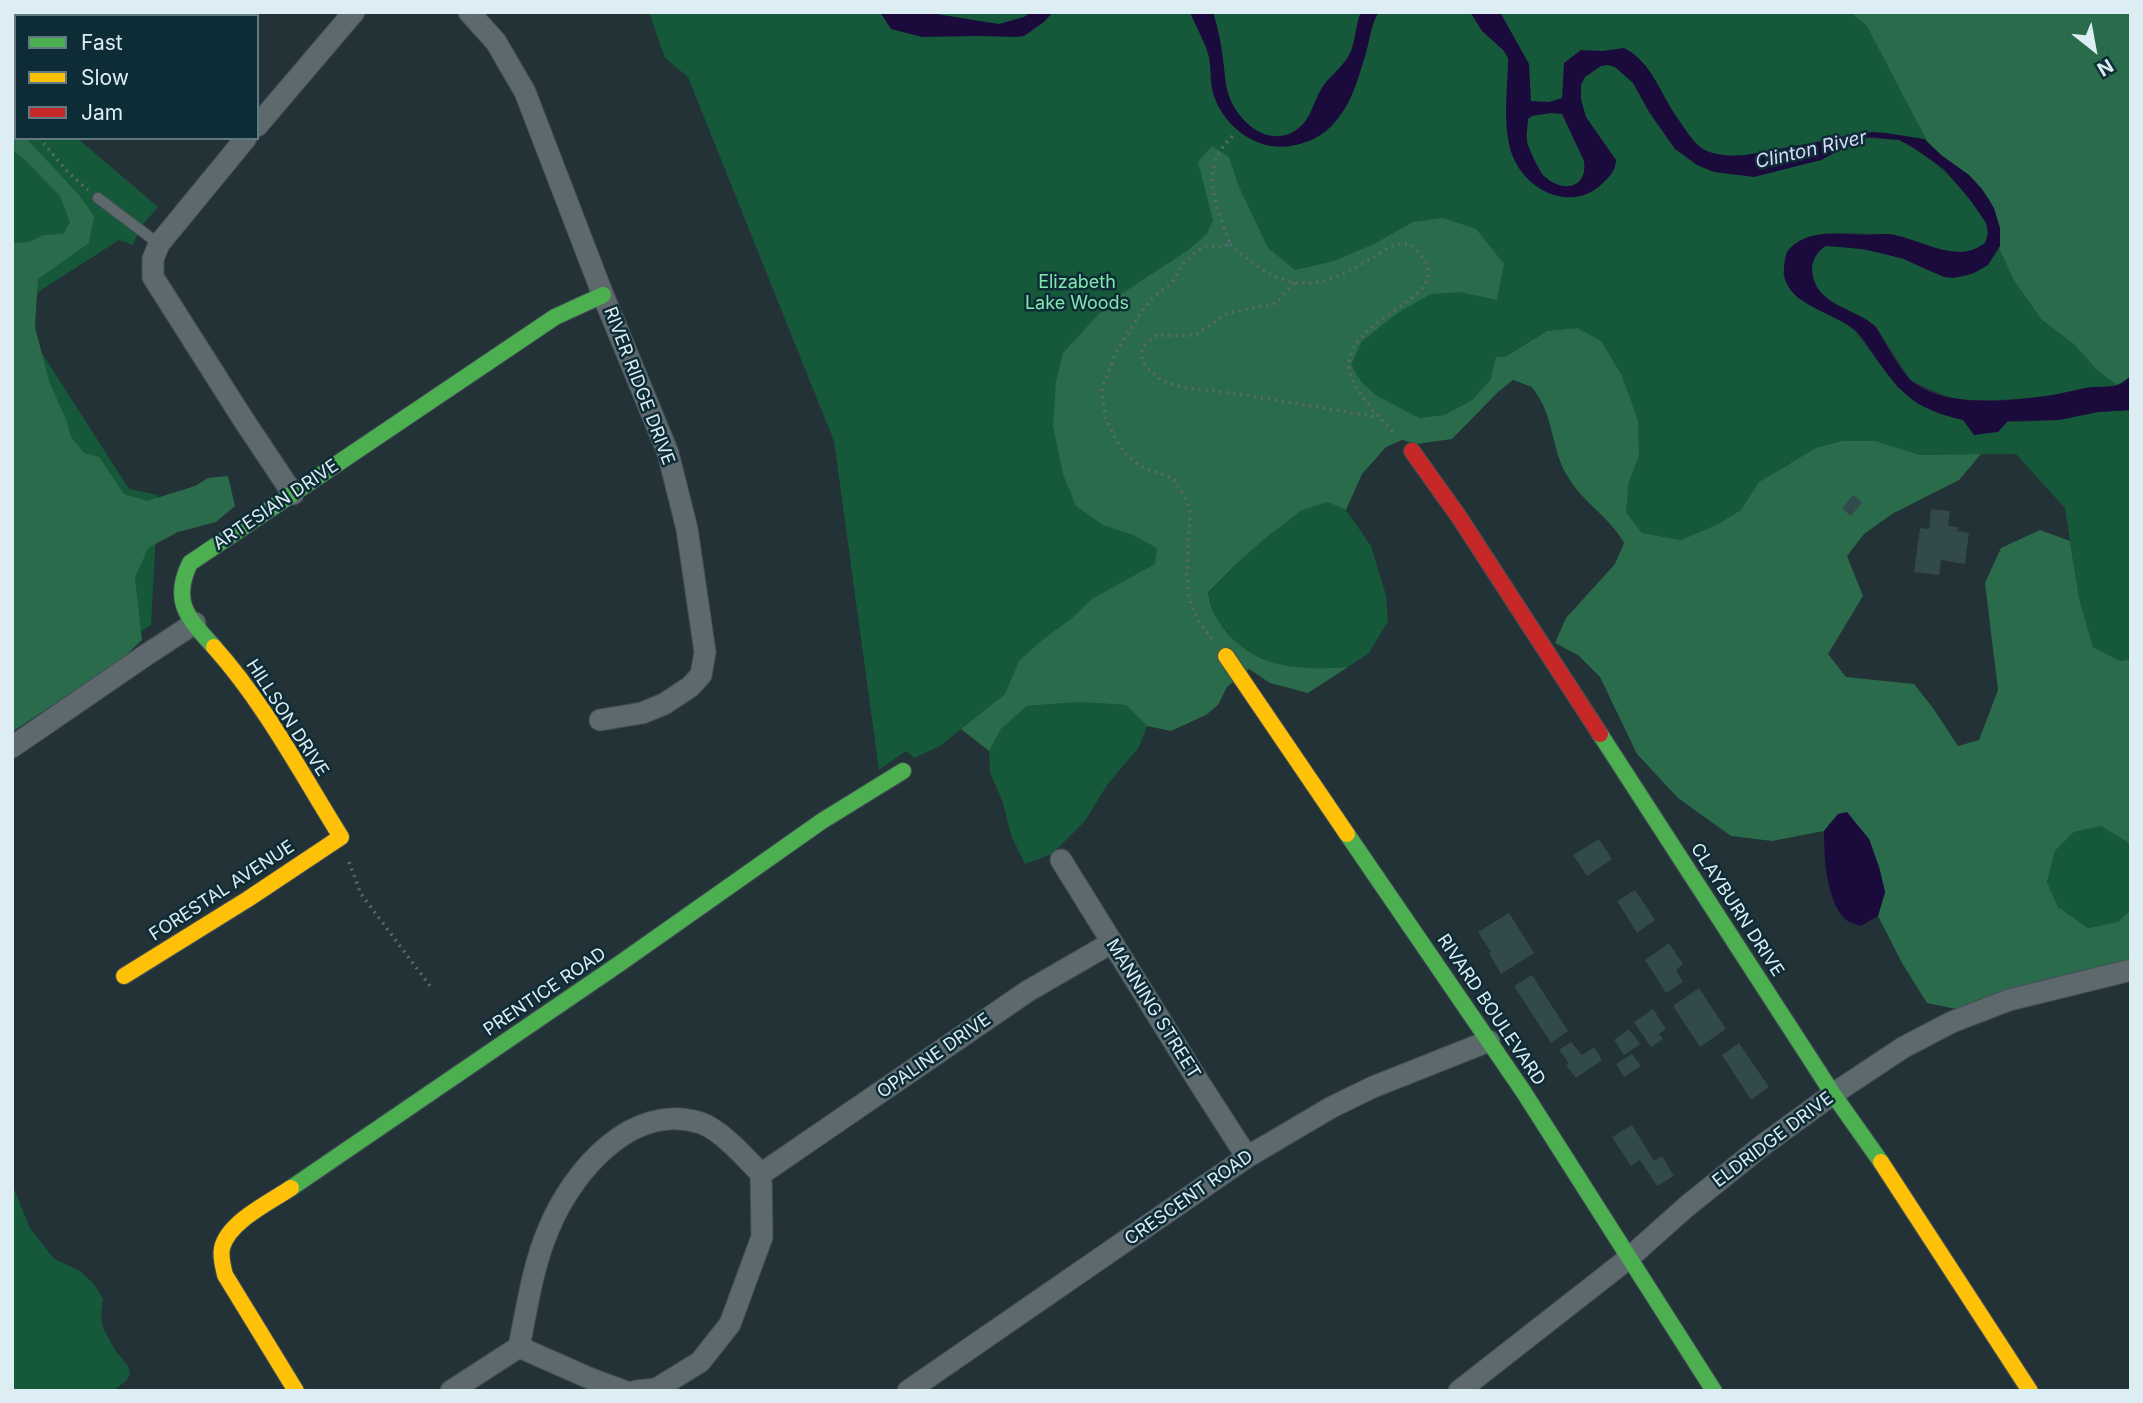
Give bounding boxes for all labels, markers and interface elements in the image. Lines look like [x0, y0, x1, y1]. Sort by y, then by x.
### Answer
legend [14, 14, 259, 140]
north arrow [2059, 14, 2129, 84]
text: Fast [81, 30, 123, 55]
text: N [2093, 54, 2117, 81]
text: Slow [81, 65, 129, 90]
text: Jam [81, 100, 123, 125]
water label: Clinton River [1753, 126, 1869, 174]
park label: Elizabeth Lake Woods [1025, 272, 1129, 314]
street label: RIVER RIDGE DRIVE [599, 304, 679, 468]
street label: ARTESIAN DRIVE [209, 455, 343, 555]
street label: HILLSON DRIVE [241, 655, 333, 781]
street label: FORESTAL AVENUE [146, 836, 298, 946]
street label: CLAYBURN DRIVE [1686, 839, 1788, 981]
street label: RIVARD BOULEVARD [1432, 930, 1550, 1090]
street label: MANNING STREET [1101, 935, 1205, 1083]
street label: PRENTICE ROAD [480, 943, 610, 1041]
street label: OPALINE DRIVE [873, 1009, 995, 1103]
street label: ELDRIDGE DRIVE [1708, 1088, 1838, 1192]
street label: CRESCENT ROAD [1121, 1146, 1257, 1250]

